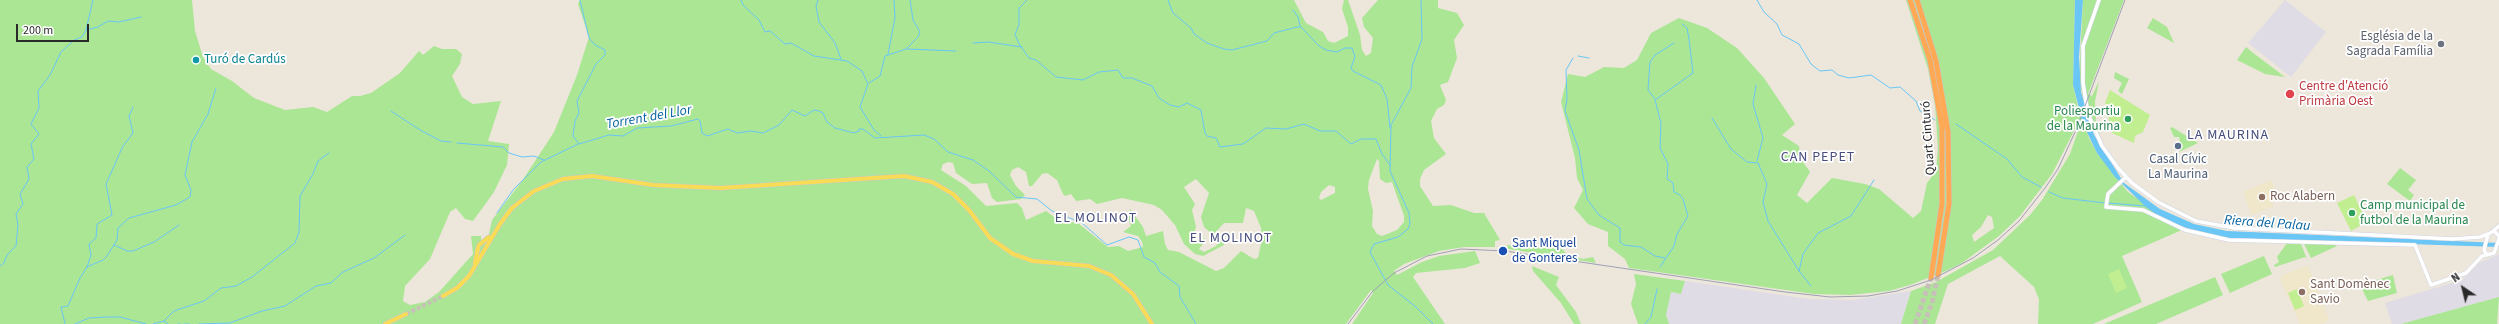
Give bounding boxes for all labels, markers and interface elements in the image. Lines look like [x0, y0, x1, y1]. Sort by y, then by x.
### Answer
scale bar [18, 16, 91, 42]
text: 200 m [23, 22, 53, 39]
place label: Església de la Sagrada Família [2346, 29, 2433, 60]
marker: Església de la Sagrada Família [2436, 39, 2446, 49]
place label: Turó de Cardús [204, 52, 286, 68]
marker: Turó de Cardús [191, 55, 201, 65]
place label: Centre d'Atenció Primària Oest [2299, 79, 2388, 110]
marker: Centre d'Atenció Primària Oest [2284, 88, 2296, 100]
street label: Quart Cinturó [1919, 100, 1939, 176]
water label: Torrent del Llor [605, 102, 693, 134]
place label: Poliesportiu de la Maurina [2047, 104, 2120, 135]
marker: Poliesportiu de la Maurina [2123, 114, 2133, 124]
district label: LA MAURINA [2187, 128, 2269, 144]
marker: Casal Cívic La Maurina [2173, 141, 2183, 151]
district label: CAN PEPET [1781, 150, 1855, 166]
place label: Casal Cívic La Maurina [2148, 152, 2208, 183]
place label: Roc Alabern [2270, 189, 2335, 205]
marker: Roc Alabern [2257, 192, 2267, 202]
place label: Camp municipal de futbol de la Maurina [2360, 198, 2469, 229]
marker: Camp municipal de futbol de la Maurina [2347, 208, 2357, 218]
district label: EL MOLINOT [1055, 211, 1137, 227]
water label: Riera del Palau [2223, 213, 2311, 235]
district label: EL MOLINOT [1190, 231, 1272, 247]
place label: Sant Miquel de Gonteres [1512, 236, 1577, 267]
marker: Sant Miquel de Gonteres [1497, 245, 1509, 257]
north arrow [2443, 268, 2483, 308]
text: N [2449, 270, 2463, 286]
place label: Sant Domènec Savio [2310, 277, 2389, 308]
marker: Sant Domènec Savio [2297, 287, 2307, 297]

